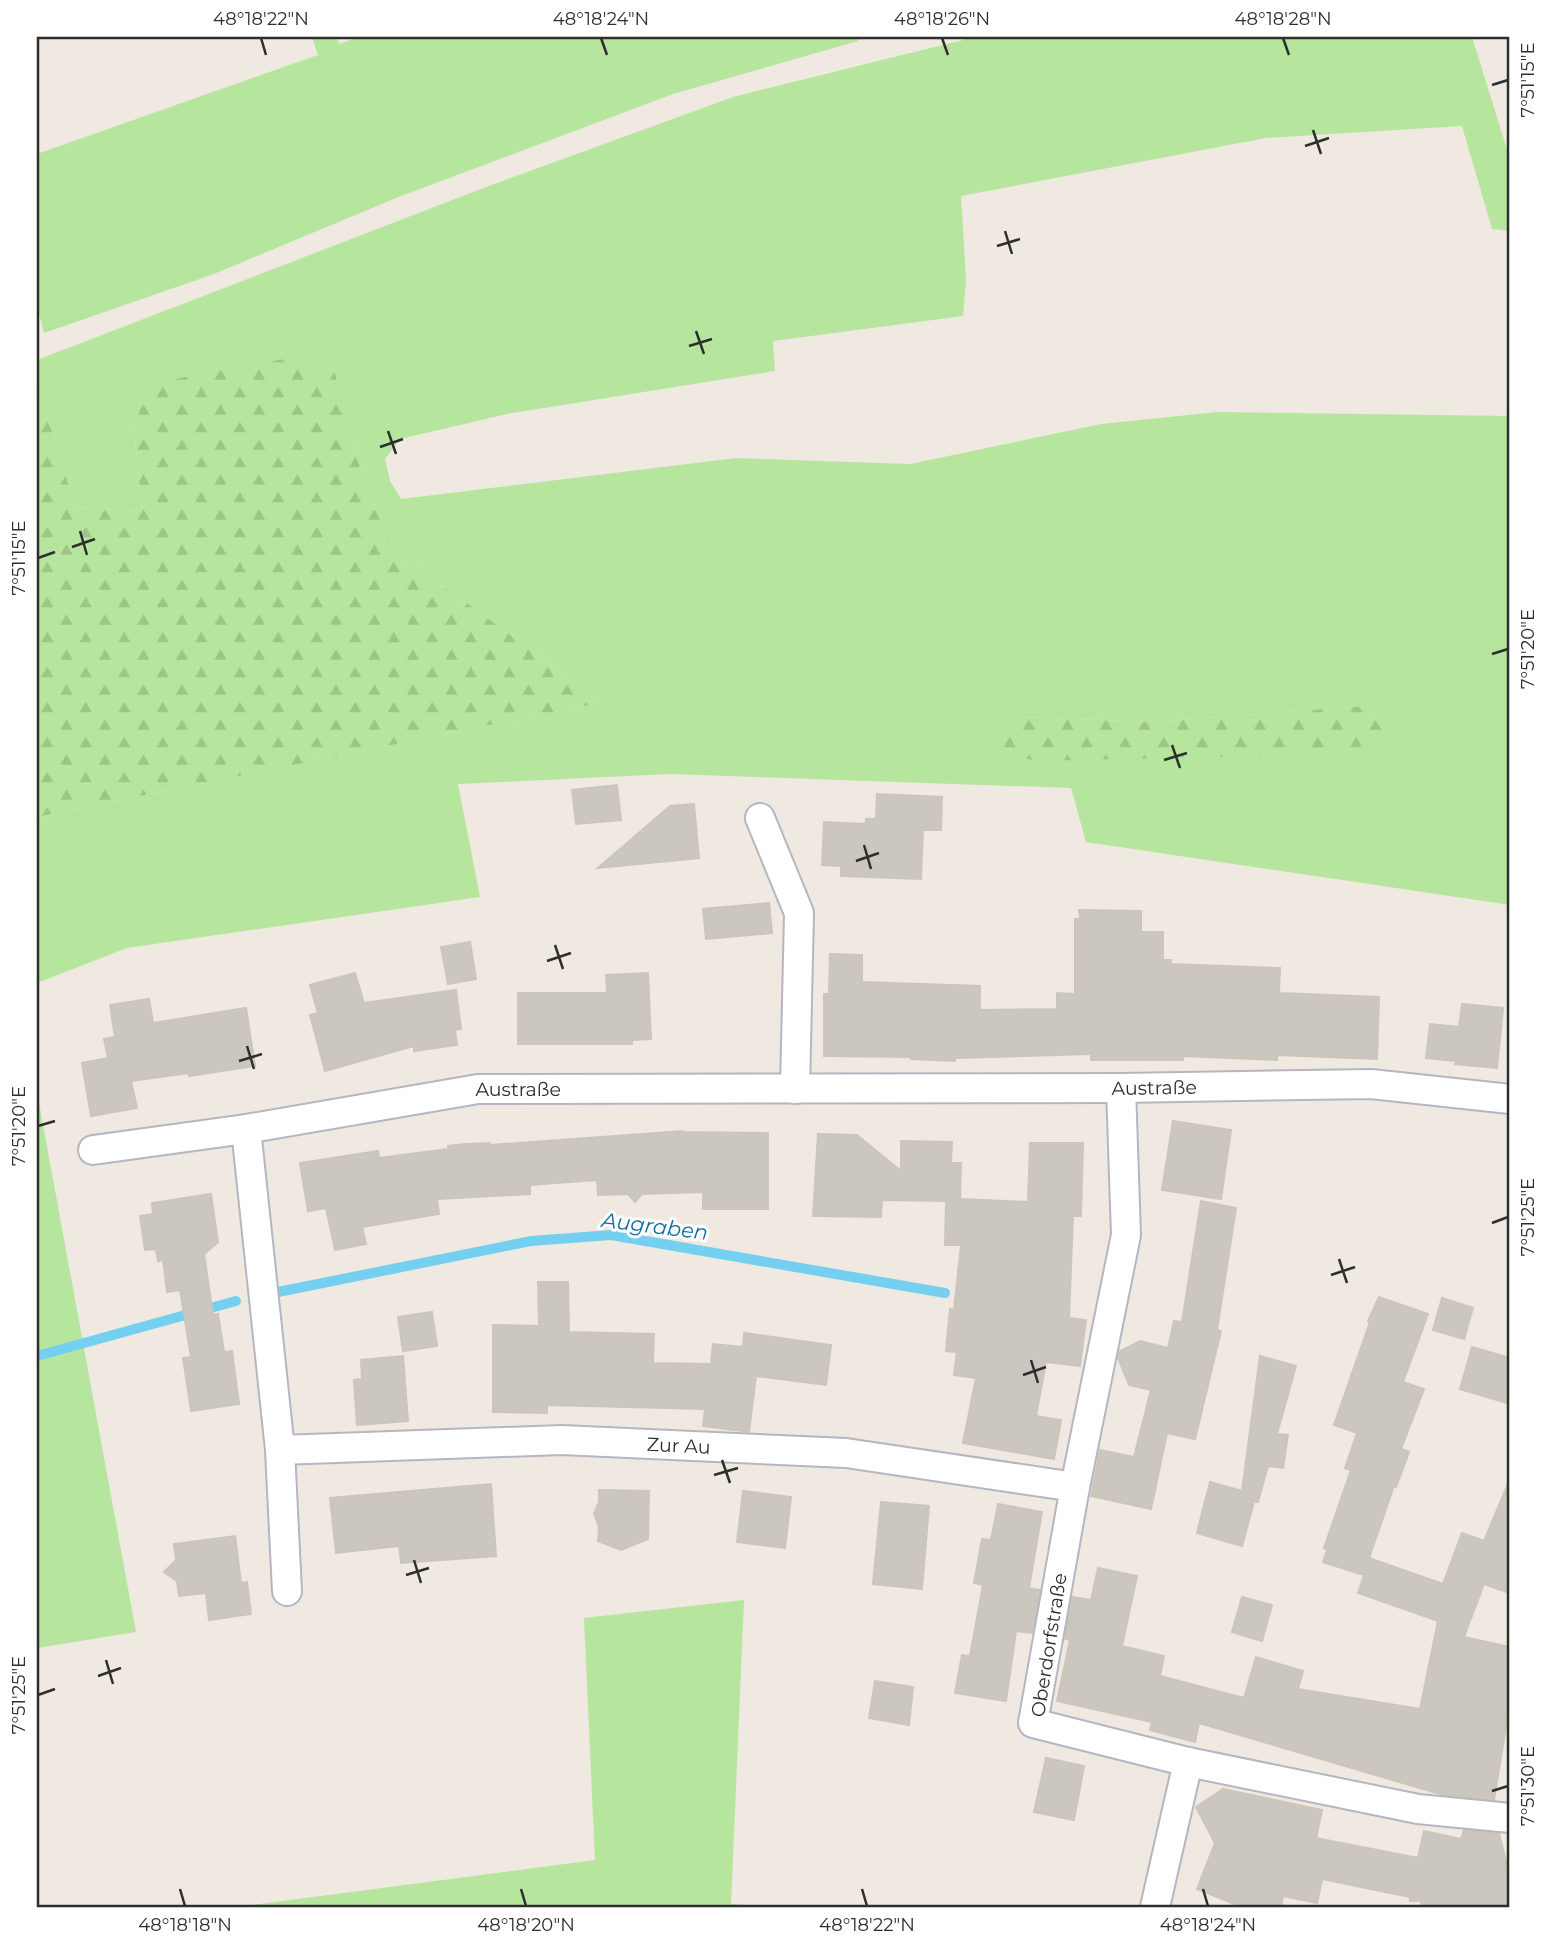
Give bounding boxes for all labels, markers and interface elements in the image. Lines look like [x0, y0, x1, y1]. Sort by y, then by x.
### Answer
text: 48°18'22"N [213, 8, 309, 30]
text: 48°18'24"N [553, 8, 649, 30]
text: 48°18'26"N [894, 8, 990, 30]
text: 48°18'28"N [1234, 8, 1332, 30]
text: 7°51'15"E [1517, 43, 1539, 117]
text: 7°51'15"E [8, 521, 30, 595]
text: 7°51'20"E [1517, 609, 1539, 689]
street label: Austraße [1111, 1075, 1197, 1100]
street label: Austraße [475, 1077, 561, 1101]
text: 7°51'20"E [8, 1086, 30, 1166]
text: 7°51'25"E [1517, 1178, 1539, 1256]
water label: Augraben [598, 1207, 710, 1245]
street label: Zur Au [646, 1432, 711, 1458]
street label: Oberdorfstraße [1026, 1571, 1072, 1719]
text: 7°51'25"E [8, 1656, 30, 1734]
text: 7°51'30"E [1517, 1746, 1539, 1826]
text: 48°18'18"N [138, 1914, 232, 1936]
text: 48°18'20"N [477, 1914, 575, 1936]
text: 48°18'22"N [819, 1914, 915, 1936]
text: 48°18'24"N [1160, 1914, 1256, 1936]

